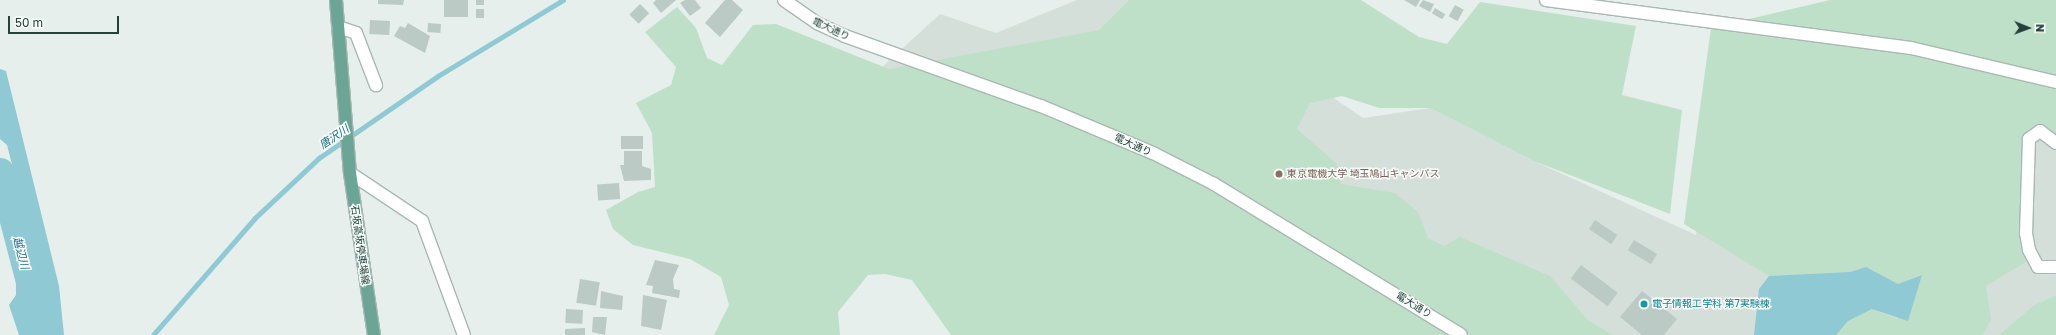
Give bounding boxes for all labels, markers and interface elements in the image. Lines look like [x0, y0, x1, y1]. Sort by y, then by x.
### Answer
scale bar [10, 8, 121, 34]
north arrow [2008, 8, 2048, 48]
text: 50 m [15, 15, 43, 30]
street label: 電大通り [810, 15, 852, 43]
text: N [2034, 24, 2047, 33]
water label: 唐沢川 [317, 122, 351, 152]
street label: 電大通り [1112, 131, 1154, 159]
place label: 東京電機大学 埼玉鳩山キャンパス [1287, 168, 1439, 180]
marker: 東京電機大学 埼玉鳩山キャンパス [1274, 169, 1284, 179]
street label: 石坂高坂停車場線 [348, 205, 372, 285]
water label: 越辺川 [10, 235, 32, 271]
street label: 電大通り [1394, 289, 1434, 321]
place label: 電子情報工学科 第7実験棟 [1652, 298, 1770, 310]
marker: 電子情報工学科 第7実験棟 [1639, 299, 1649, 309]

